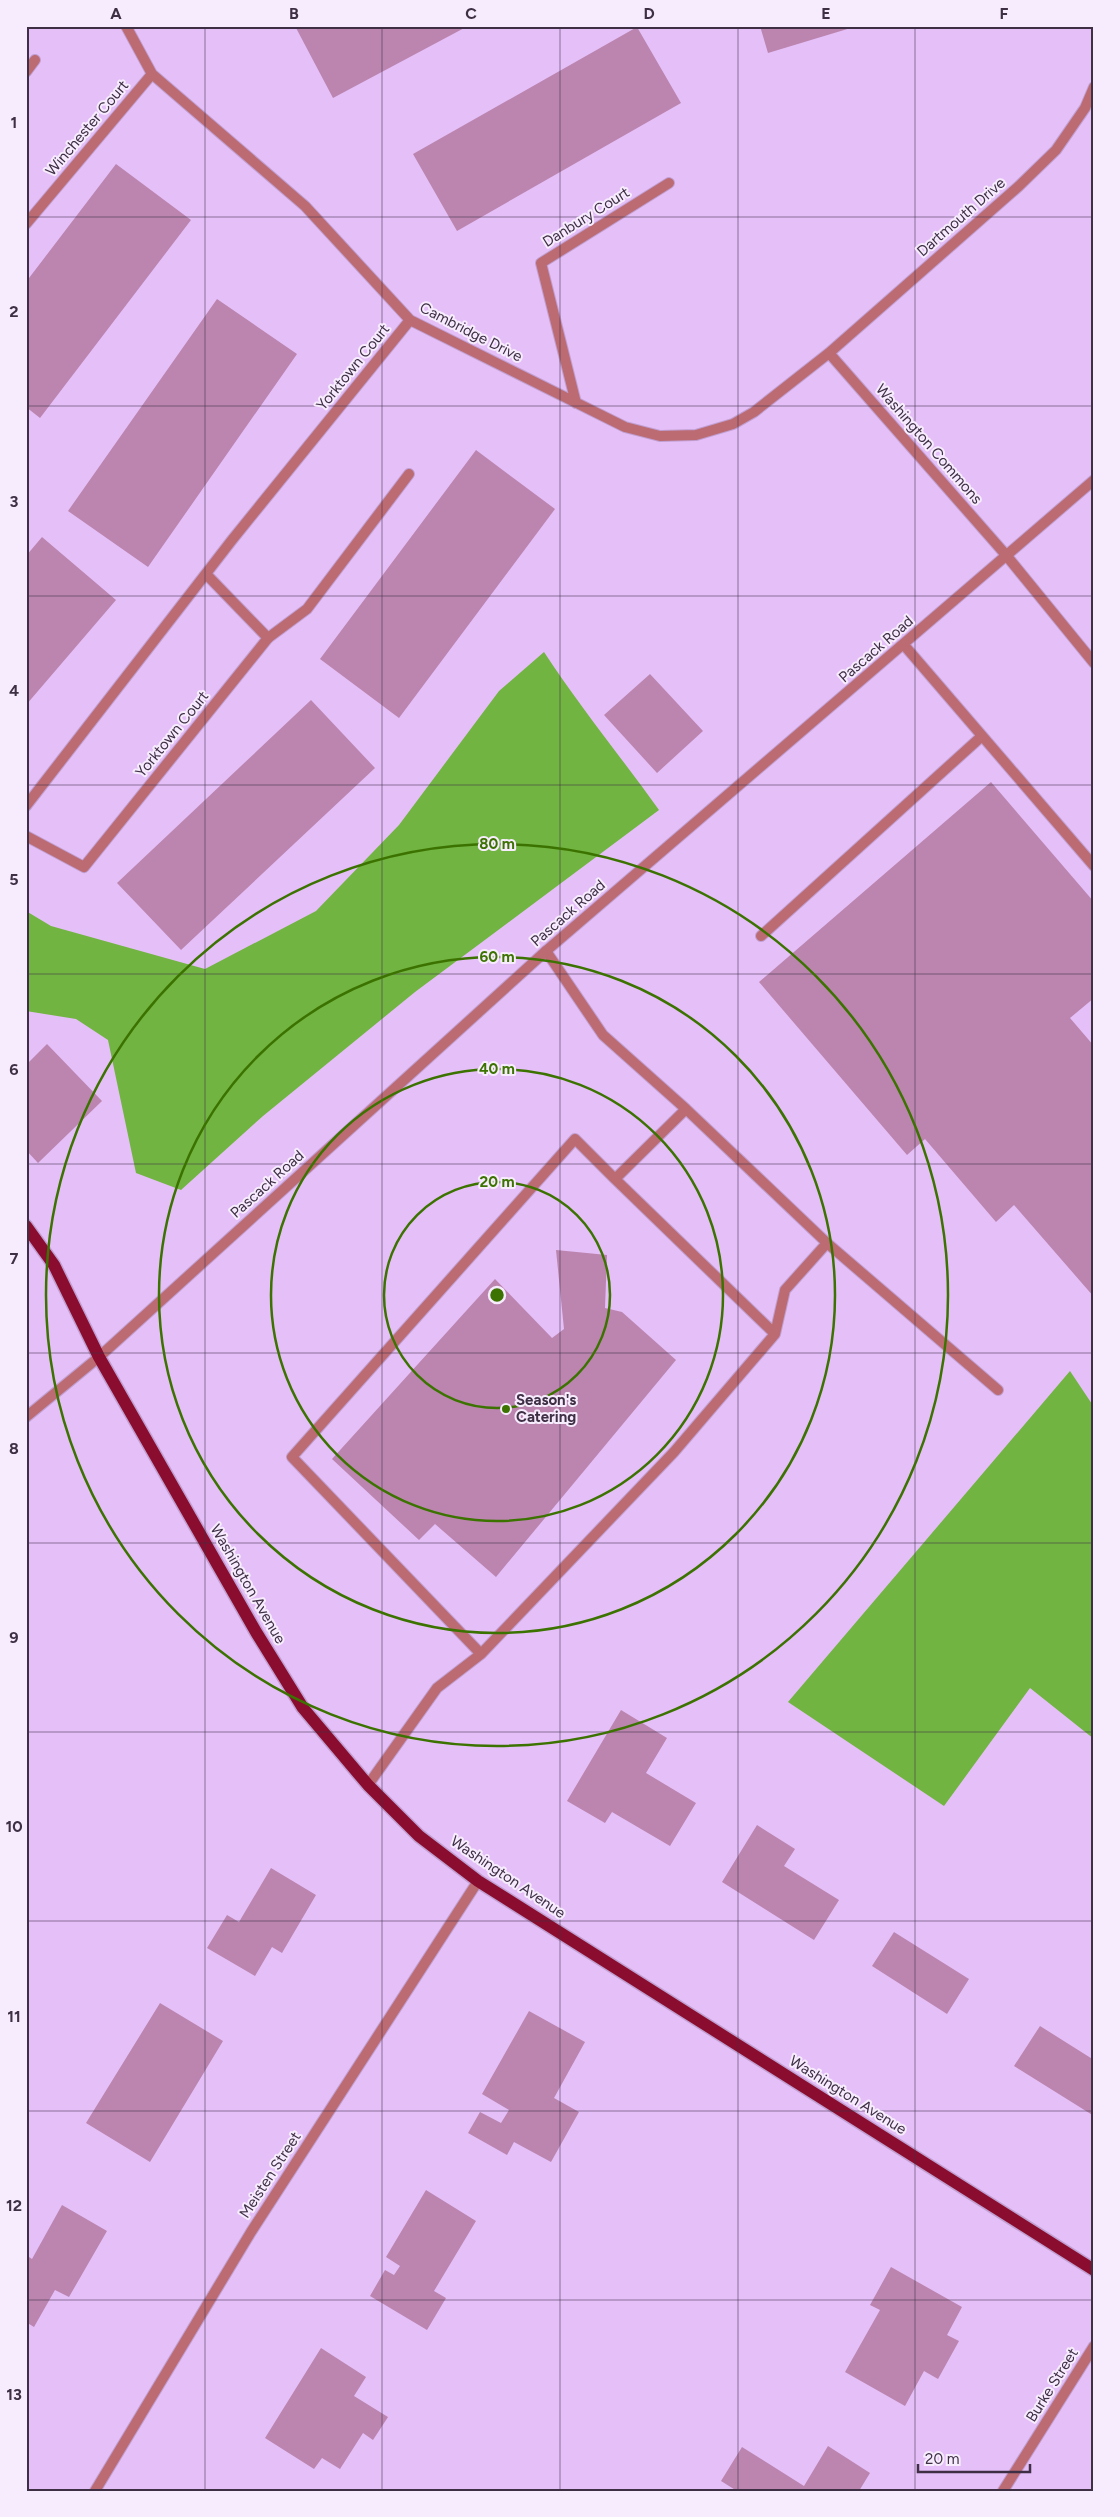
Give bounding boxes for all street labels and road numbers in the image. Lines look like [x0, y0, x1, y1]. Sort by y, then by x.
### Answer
street label: Winchester Court [42, 76, 132, 179]
street label: Dartmouth Drive [913, 174, 1009, 260]
street label: Danbury Court [539, 183, 633, 251]
street label: Cambridge Drive [417, 298, 525, 366]
street label: Yorktown Court [313, 320, 393, 414]
street label: Washington Commons [872, 380, 986, 508]
street label: Pascack Road [835, 612, 917, 686]
street label: Yorktown Court [132, 687, 212, 781]
street label: Pascack Road [527, 876, 609, 950]
street label: Pascack Road [227, 1146, 307, 1222]
street label: Washington Avenue [207, 1521, 289, 1647]
street label: Washington Avenue [447, 1832, 569, 1922]
street label: Washington Avenue [786, 2052, 910, 2138]
street label: Meisten Street [235, 2128, 305, 2222]
street label: Burke Street [1022, 2345, 1082, 2425]

